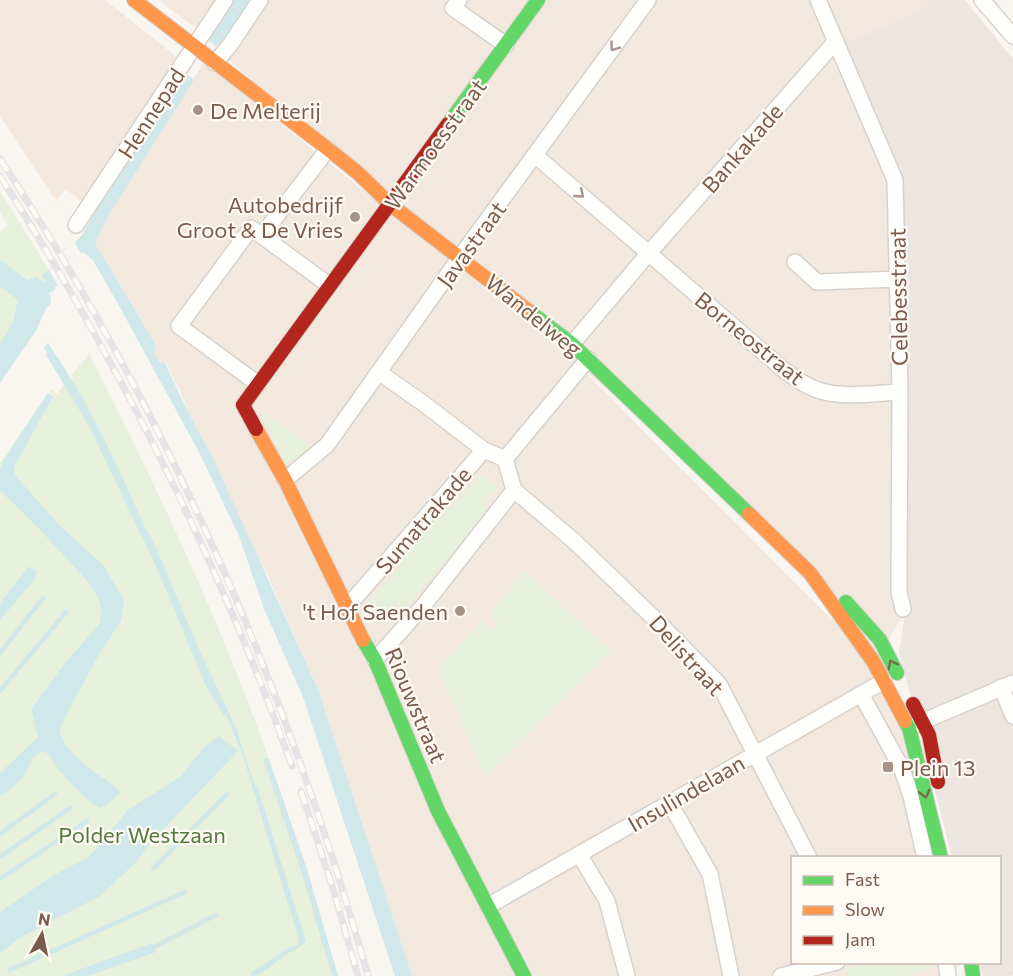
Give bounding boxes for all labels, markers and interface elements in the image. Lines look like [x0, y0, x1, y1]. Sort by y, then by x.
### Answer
one-way arrow [610, 41, 621, 52]
street label: Hennepad [112, 63, 190, 163]
street label: Warmoesstraat [379, 73, 491, 215]
place label: De Melterij [210, 97, 321, 124]
street label: Bankakade [696, 98, 788, 198]
marker: De Melterij [191, 103, 205, 117]
one-way arrow [573, 187, 584, 198]
place label: Autobedrijf Groot & De Vries [177, 191, 343, 243]
street label: Javastraat [431, 196, 511, 292]
marker: Autobedrijf Groot & De Vries [348, 210, 362, 224]
street label: Celebesstraat [883, 228, 913, 366]
street label: Wandelweg [480, 268, 588, 362]
street label: Borneostraat [690, 286, 810, 390]
street label: Sumatrakade [369, 461, 477, 579]
place label: 't Hof Saenden [302, 598, 448, 625]
marker: 't Hof Saenden [453, 604, 467, 618]
street label: Delistraat [644, 609, 730, 701]
street label: Riouwstraat [380, 643, 452, 767]
one-way arrow [887, 659, 899, 670]
street label: Insulindelaan [623, 749, 749, 837]
place label: Plein 13 [900, 754, 975, 781]
marker: Plein 13 [881, 760, 895, 774]
one-way arrow [917, 789, 930, 799]
park label: Polder Westzaan [58, 821, 226, 848]
legend [791, 856, 1001, 964]
text: Fast [845, 868, 880, 890]
text: Slow [845, 898, 885, 920]
north arrow [12, 904, 72, 964]
text: N [37, 908, 52, 929]
text: Jam [845, 928, 875, 950]

